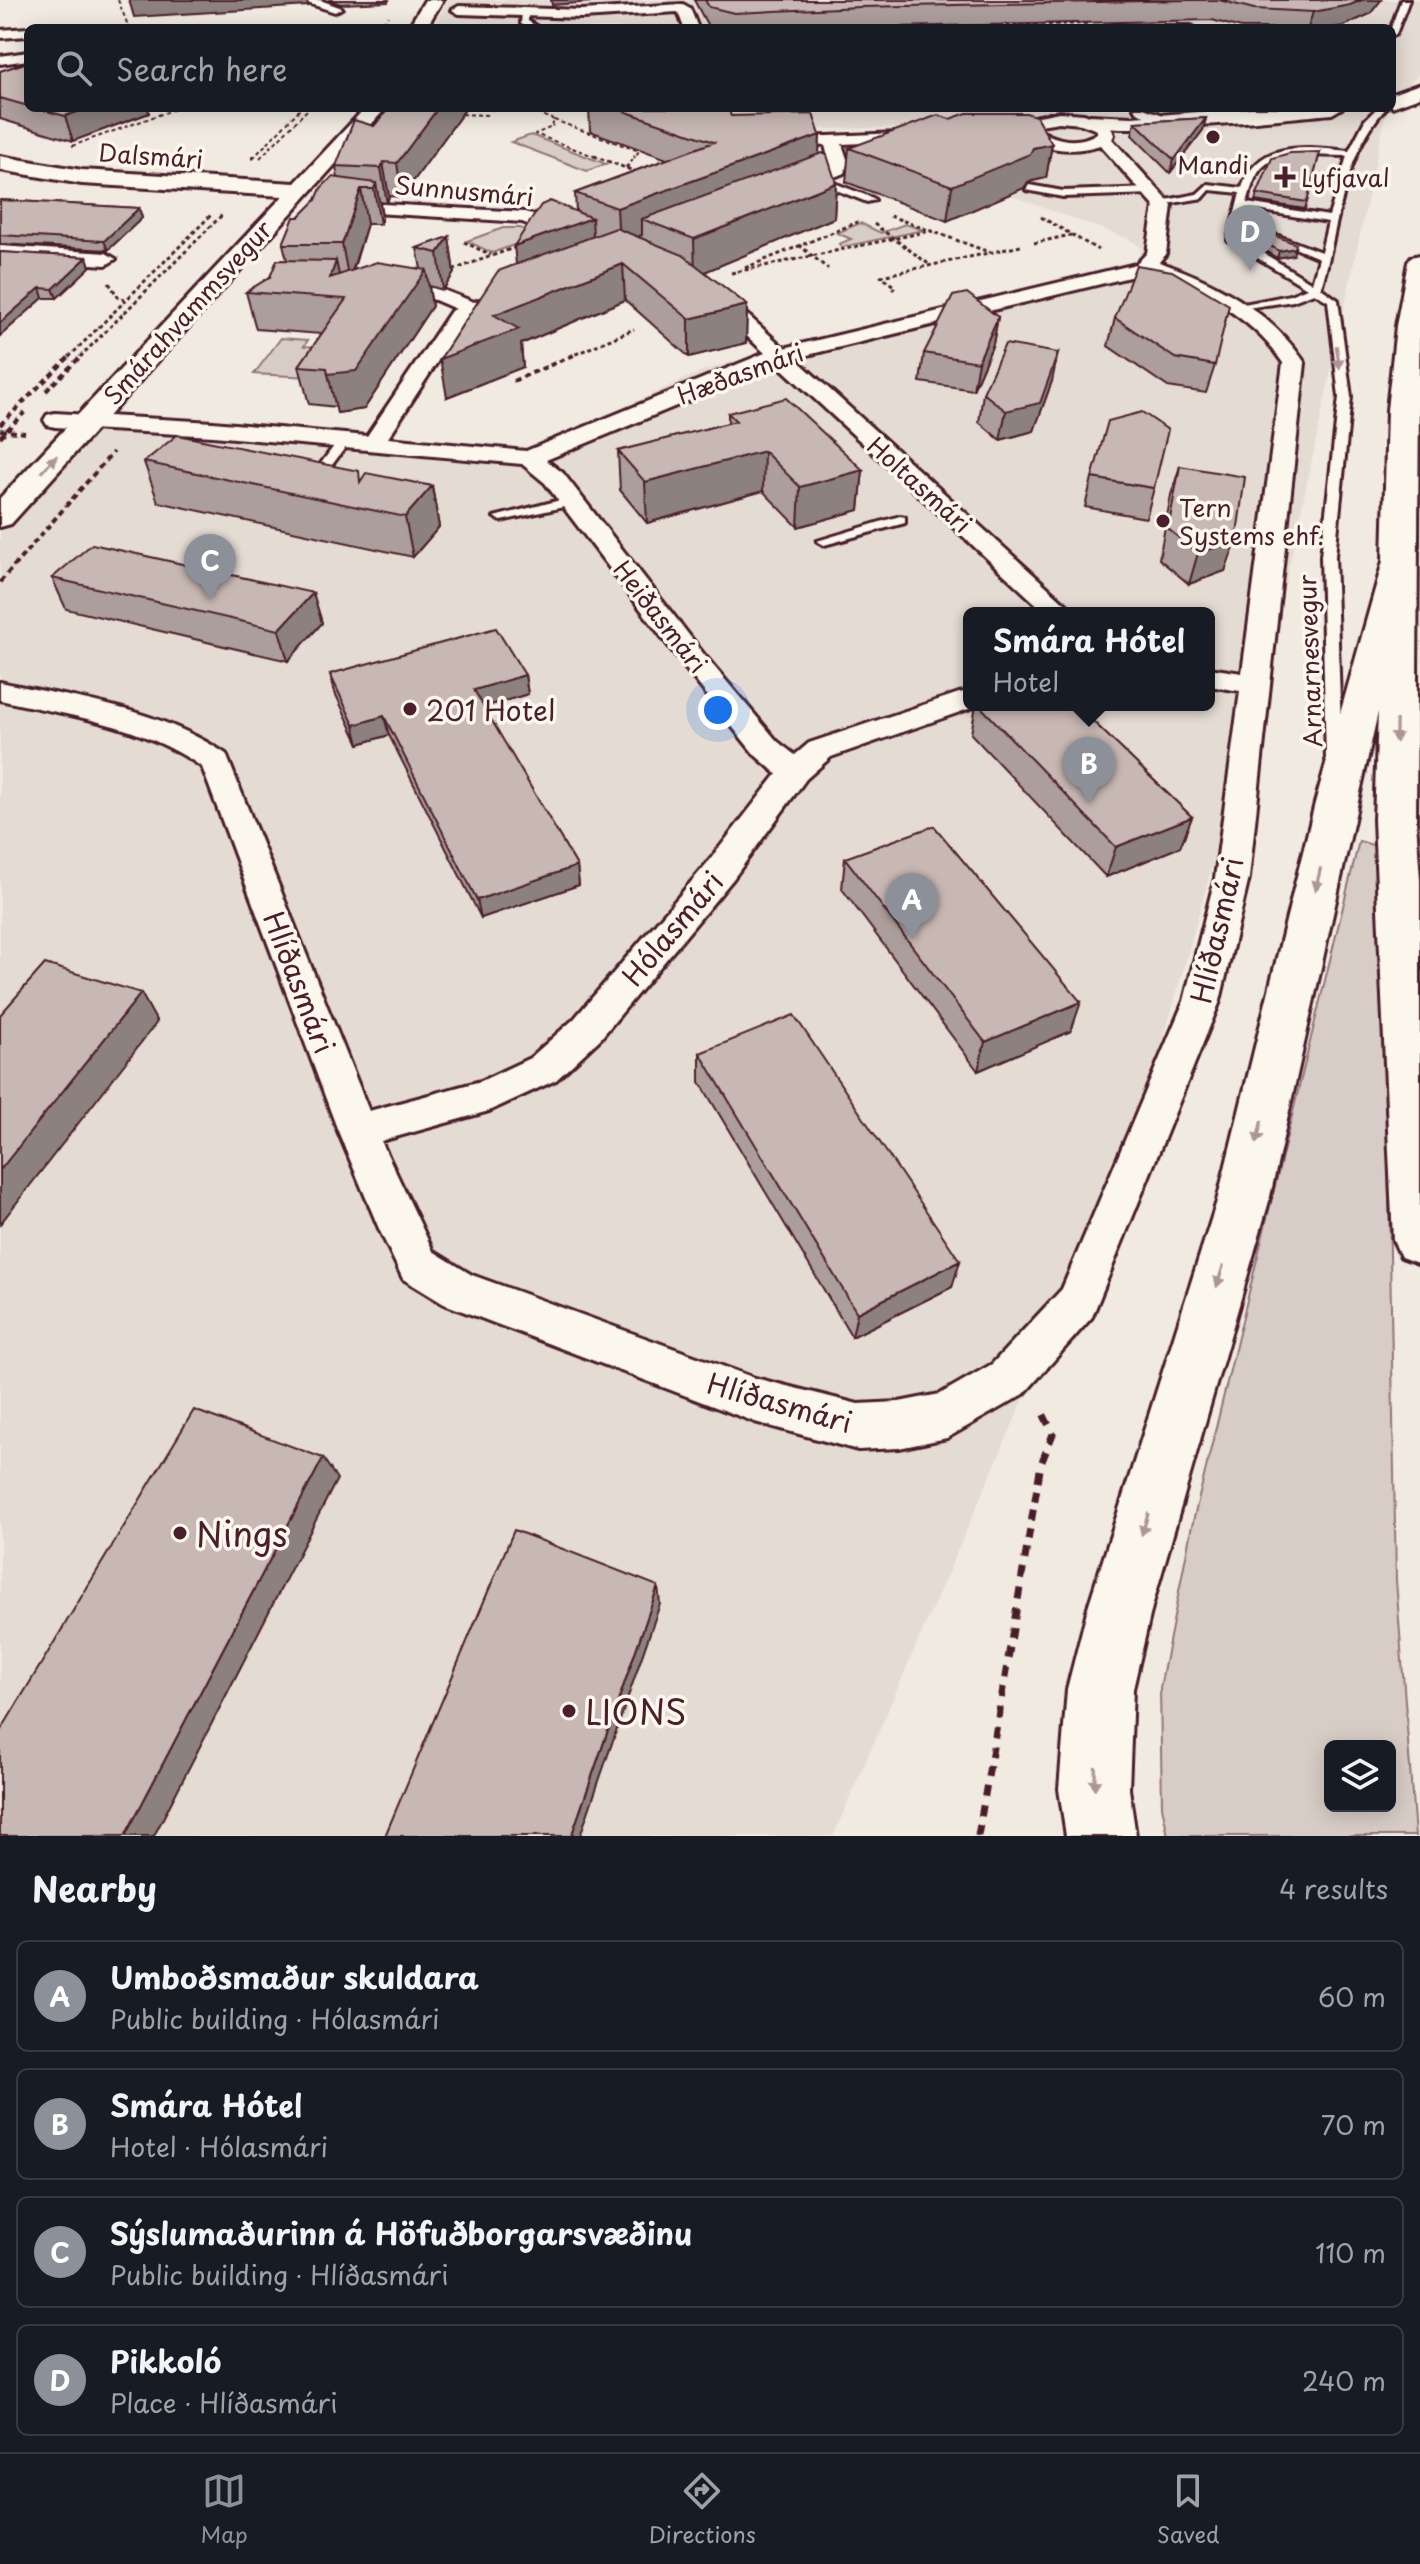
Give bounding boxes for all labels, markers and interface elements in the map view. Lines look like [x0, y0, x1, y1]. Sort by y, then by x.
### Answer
search box [24, 24, 1396, 112]
icon: search [52, 46, 96, 90]
text: Search here [116, 46, 288, 91]
marker: Mandi [1204, 128, 1222, 146]
street label: Dalsmári [98, 133, 204, 177]
place label: Mandi [1177, 146, 1249, 182]
place label: Lyfjaval [1301, 159, 1390, 195]
street label: Sunnusmári [393, 166, 535, 214]
marker: Lyfjaval [1276, 168, 1294, 186]
pin: D [1224, 205, 1276, 271]
street label: Smárahvammsvegur [94, 211, 280, 412]
street label: Hæðasmári [672, 334, 808, 412]
one-way arrow [1333, 344, 1345, 369]
street label: Holtasmári [860, 427, 980, 541]
one-way arrow [39, 455, 57, 474]
place label: Tern Systems ehf. [1179, 489, 1324, 553]
marker: Tern Systems ehf. [1154, 512, 1172, 530]
pin: C [184, 534, 236, 600]
street label: Heiðasmári [606, 552, 716, 680]
street label: Arnarnesvegur [1288, 573, 1330, 748]
popup [963, 607, 1215, 711]
text: Smára Hótel [993, 617, 1185, 662]
text: Hotel [993, 662, 1059, 701]
place label: 201 Hotel [426, 688, 555, 731]
your location [698, 690, 738, 730]
marker: 201 Hotel [401, 700, 419, 718]
one-way arrow [1390, 719, 1402, 744]
pin: B [1063, 737, 1115, 803]
street label: Hlíðasmári [1178, 853, 1254, 1007]
street label: Hólasmári [611, 861, 733, 995]
one-way arrow [1311, 866, 1323, 891]
pin: A [886, 873, 938, 939]
street label: Hlíðasmári [253, 905, 347, 1059]
one-way arrow [1252, 1119, 1265, 1144]
one-way arrow [1213, 1264, 1226, 1288]
street label: Hlíðasmári [703, 1361, 857, 1443]
place label: Nings [196, 1507, 288, 1559]
one-way arrow [1138, 1513, 1151, 1537]
marker: Nings [171, 1524, 189, 1542]
place label: LIONS [585, 1685, 687, 1737]
marker: LIONS [560, 1702, 578, 1720]
map controls [1324, 1740, 1396, 1812]
button: layers [1324, 1740, 1396, 1812]
one-way arrow [1089, 1766, 1102, 1791]
text: Nearby [32, 1862, 157, 1914]
text: 4 results [1279, 1869, 1388, 1908]
text: Umboðsmaður skuldara [110, 1954, 479, 1999]
text: A [50, 1977, 70, 2016]
text: 60 m [1318, 1977, 1386, 2016]
text: Public building · Hólasmári [110, 1999, 440, 2038]
text: Smára Hótel [110, 2082, 303, 2127]
text: B [51, 2105, 69, 2144]
text: 70 m [1321, 2105, 1386, 2144]
text: Hotel · Hólasmári [110, 2127, 328, 2166]
text: Sýslumaðurinn á Höfuðborgarsvæðinu [110, 2210, 692, 2255]
text: C [50, 2233, 70, 2272]
text: 110 m [1315, 2233, 1386, 2272]
text: Public building · Hlíðasmári [110, 2255, 449, 2294]
text: Pikkoló [110, 2338, 221, 2383]
text: D [50, 2361, 70, 2400]
text: 240 m [1302, 2361, 1386, 2400]
text: Place · Hlíðasmári [110, 2383, 338, 2422]
tab: Map [201, 2469, 248, 2550]
tab: Directions [649, 2469, 756, 2550]
tab: Saved [1157, 2469, 1219, 2550]

